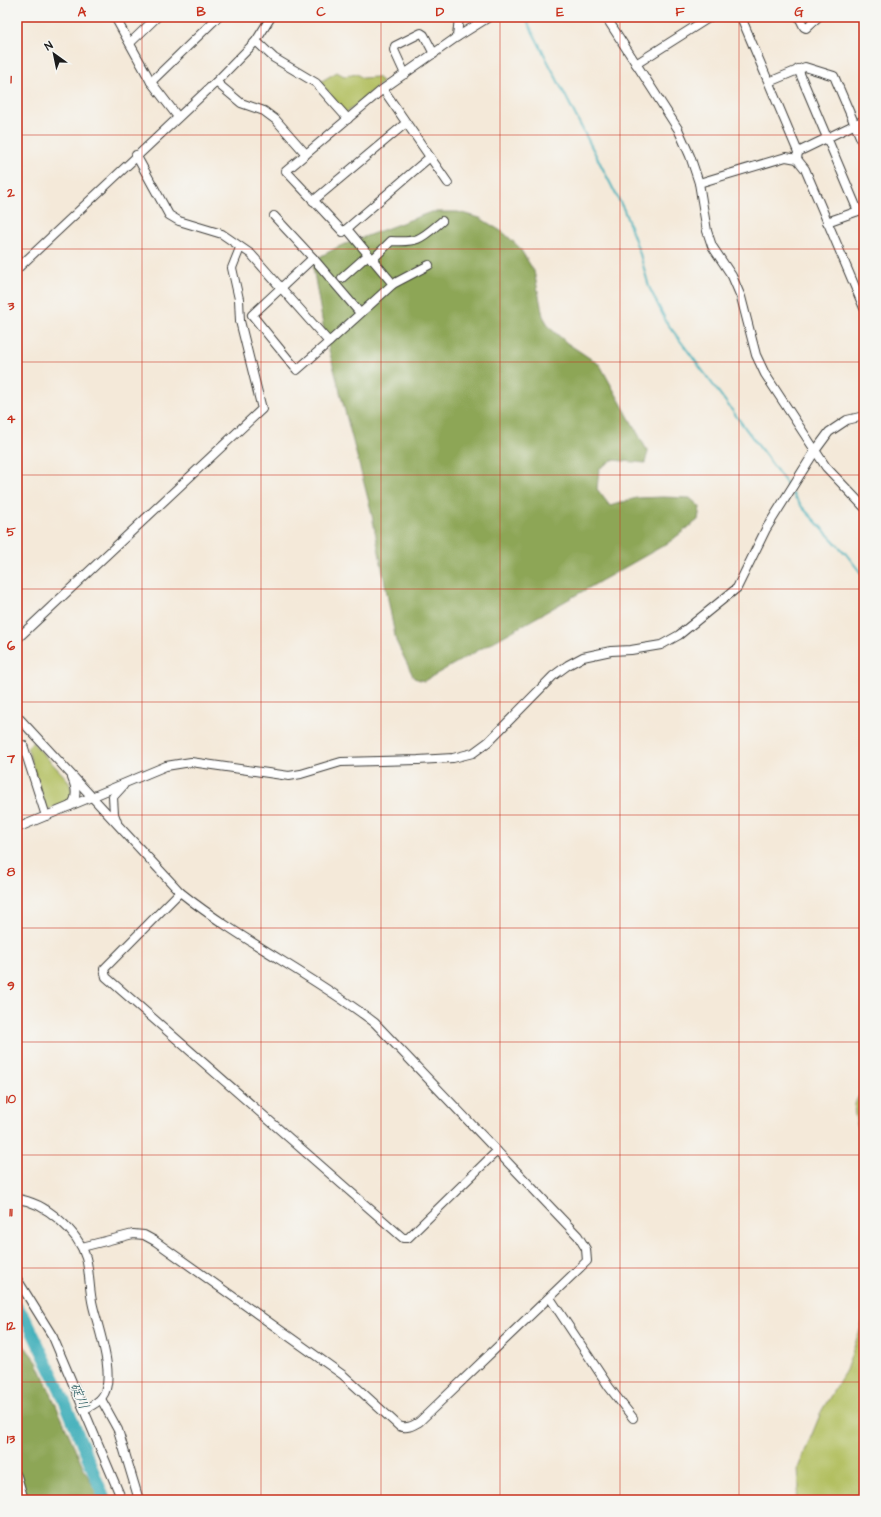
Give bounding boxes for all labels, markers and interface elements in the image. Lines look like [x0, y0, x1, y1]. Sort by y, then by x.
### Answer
text: A [78, 3, 87, 21]
text: B [196, 3, 206, 21]
text: C [316, 3, 326, 21]
text: D [436, 3, 445, 21]
text: E [556, 3, 564, 21]
text: F [675, 3, 685, 21]
text: G [794, 3, 804, 21]
north arrow [34, 34, 74, 74]
text: N [42, 38, 56, 54]
text: 1 [10, 70, 12, 88]
text: 2 [6, 184, 15, 202]
text: 3 [7, 297, 15, 315]
text: 4 [7, 410, 16, 428]
text: 5 [6, 523, 16, 541]
text: 6 [7, 637, 16, 655]
text: 7 [6, 750, 16, 768]
text: 8 [7, 863, 16, 881]
text: 9 [7, 977, 15, 995]
text: 10 [6, 1090, 17, 1108]
text: 11 [9, 1203, 13, 1221]
text: 12 [6, 1317, 16, 1335]
water label: 碇川 [64, 1379, 94, 1413]
text: 13 [7, 1430, 16, 1448]

